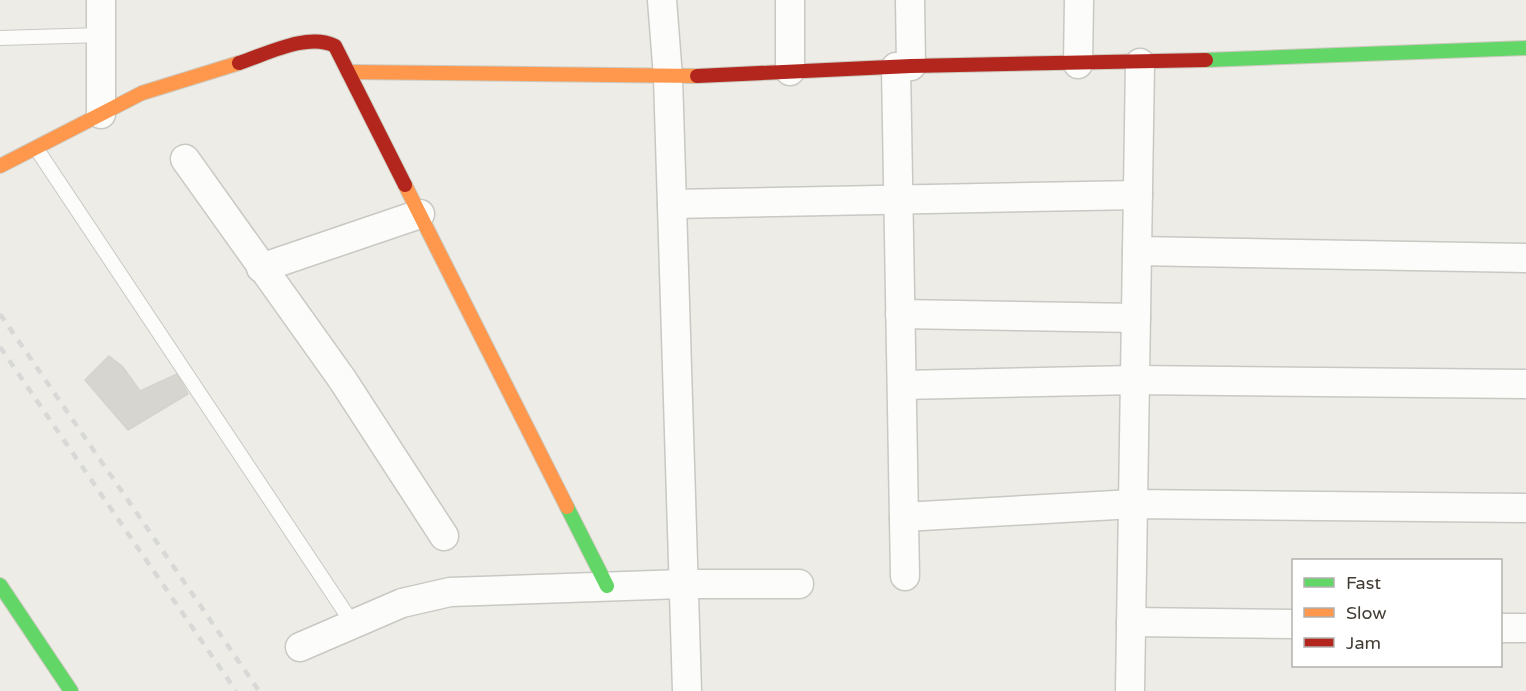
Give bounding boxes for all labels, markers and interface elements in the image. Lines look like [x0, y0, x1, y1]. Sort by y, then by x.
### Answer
legend [1292, 559, 1502, 667]
text: Fast [1346, 572, 1381, 594]
text: Slow [1346, 602, 1387, 624]
text: Jam [1346, 632, 1381, 654]

